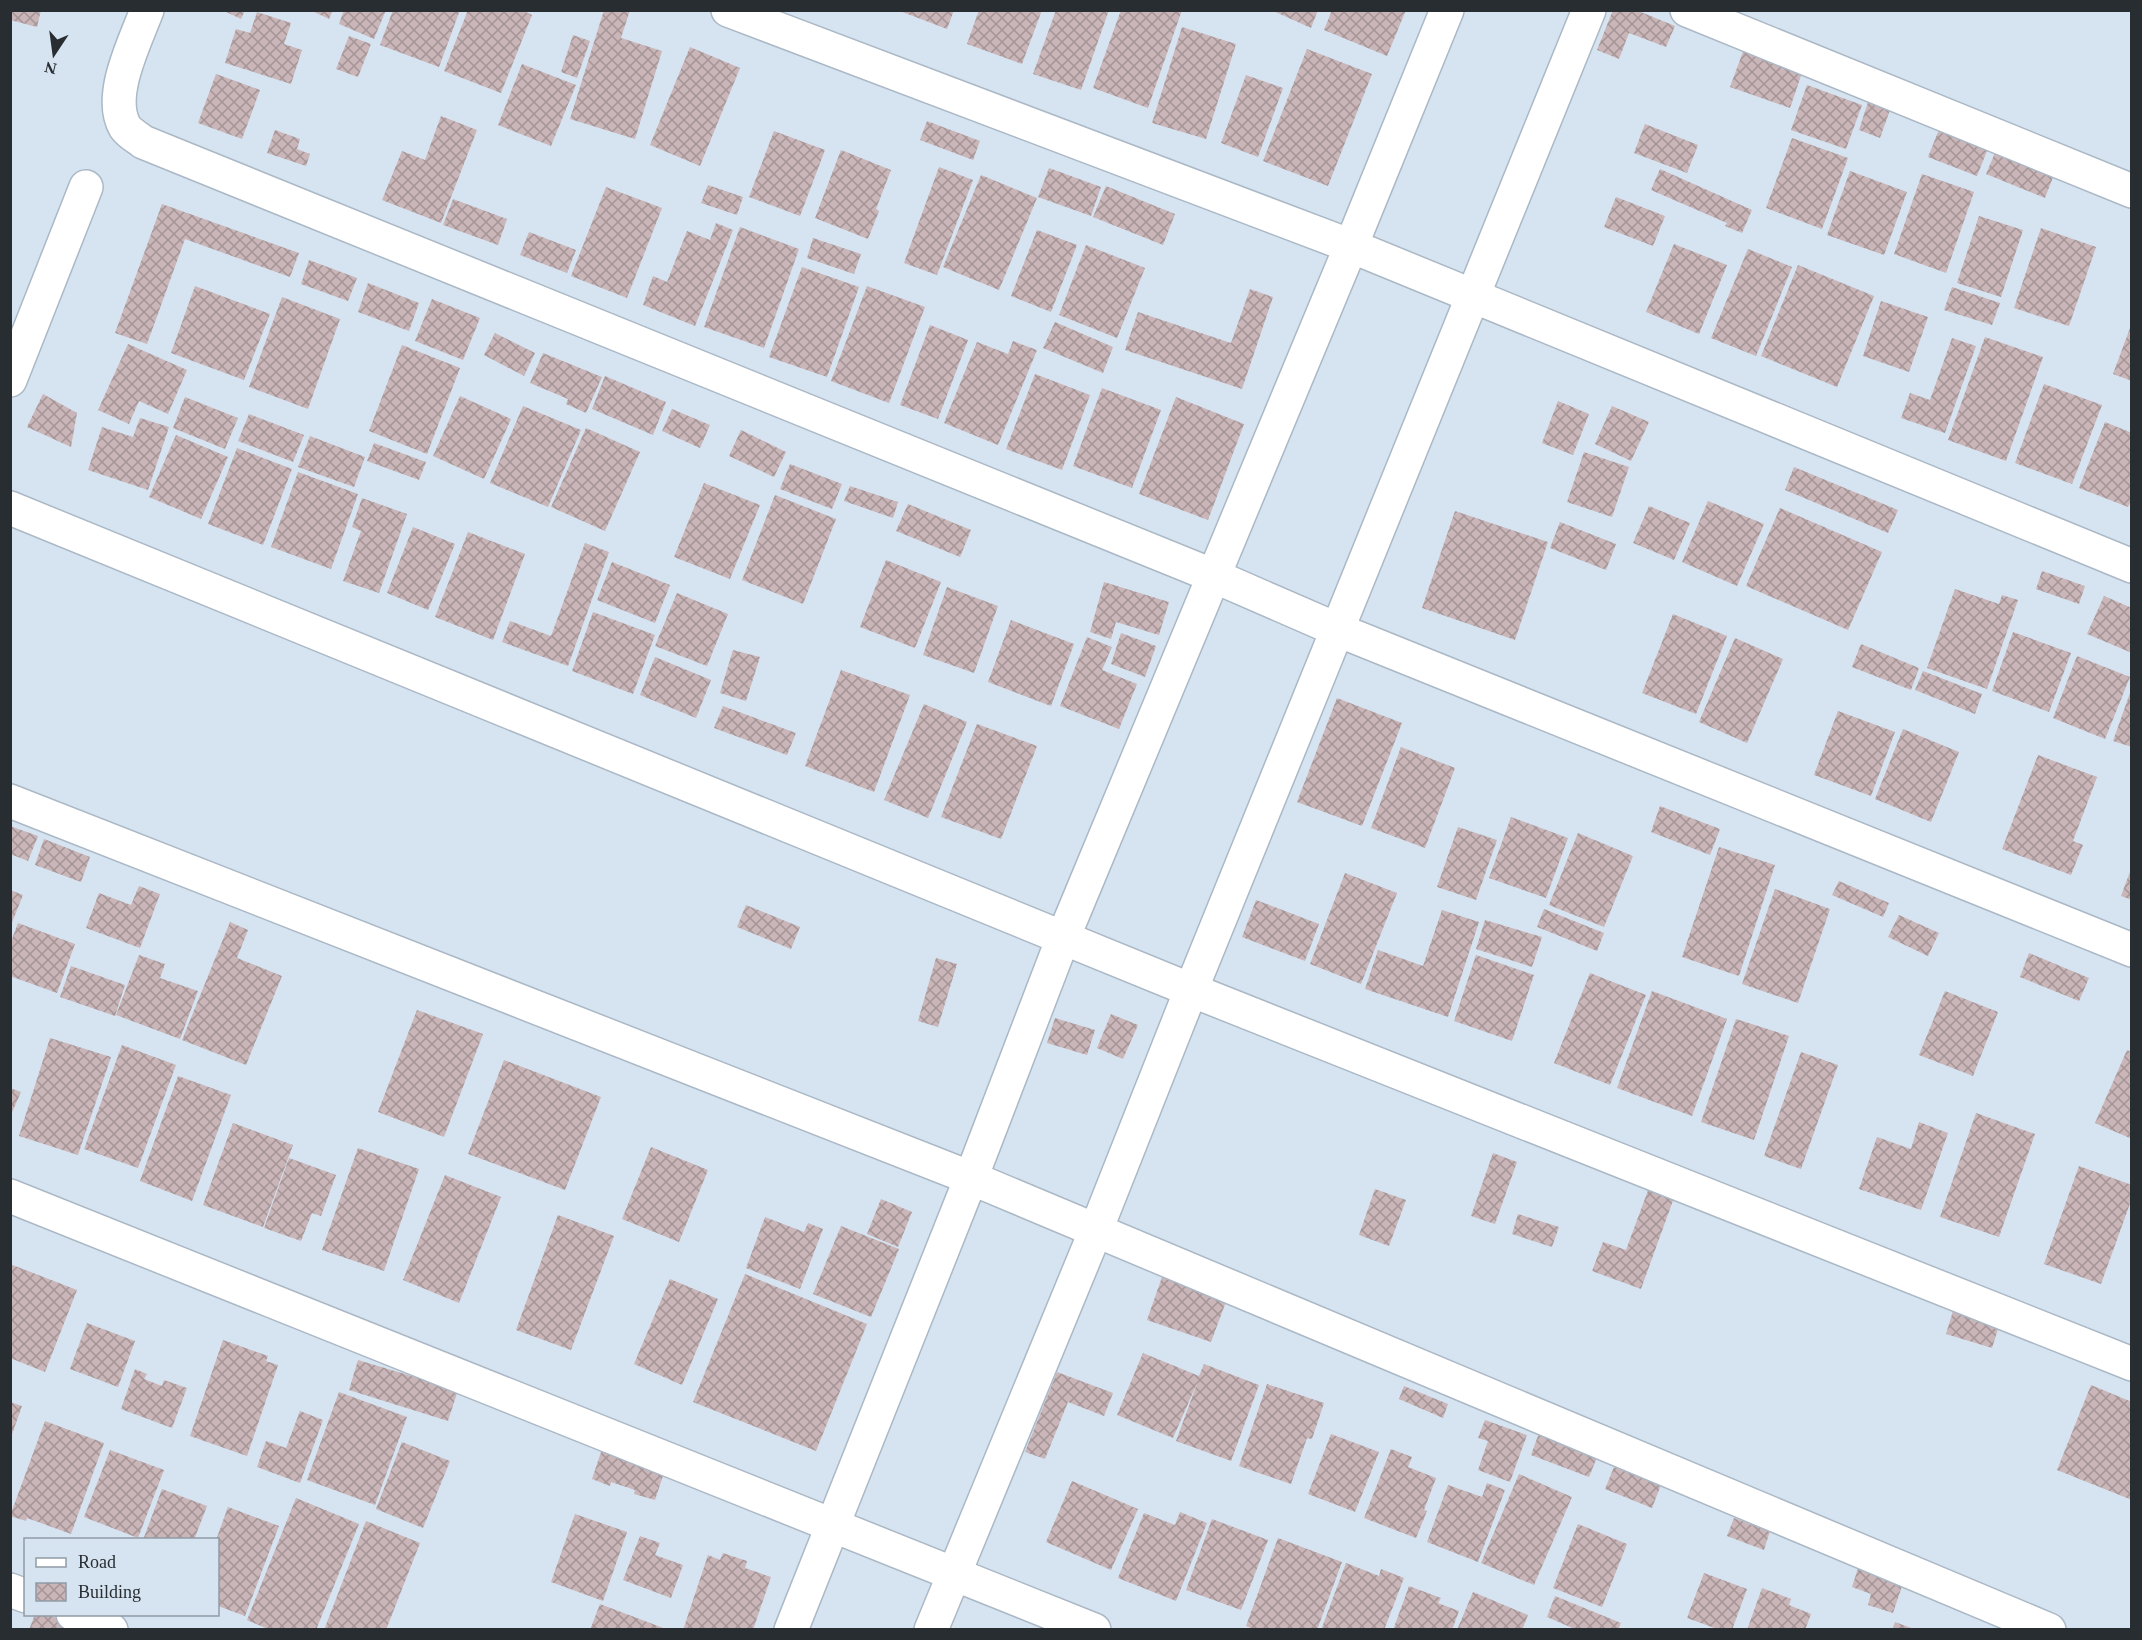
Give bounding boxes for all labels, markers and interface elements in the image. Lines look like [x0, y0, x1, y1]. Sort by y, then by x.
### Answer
north arrow [24, 24, 84, 84]
text: N [43, 58, 58, 78]
legend [24, 1538, 219, 1616]
text: Road [78, 1552, 116, 1572]
text: Building [78, 1582, 141, 1602]

